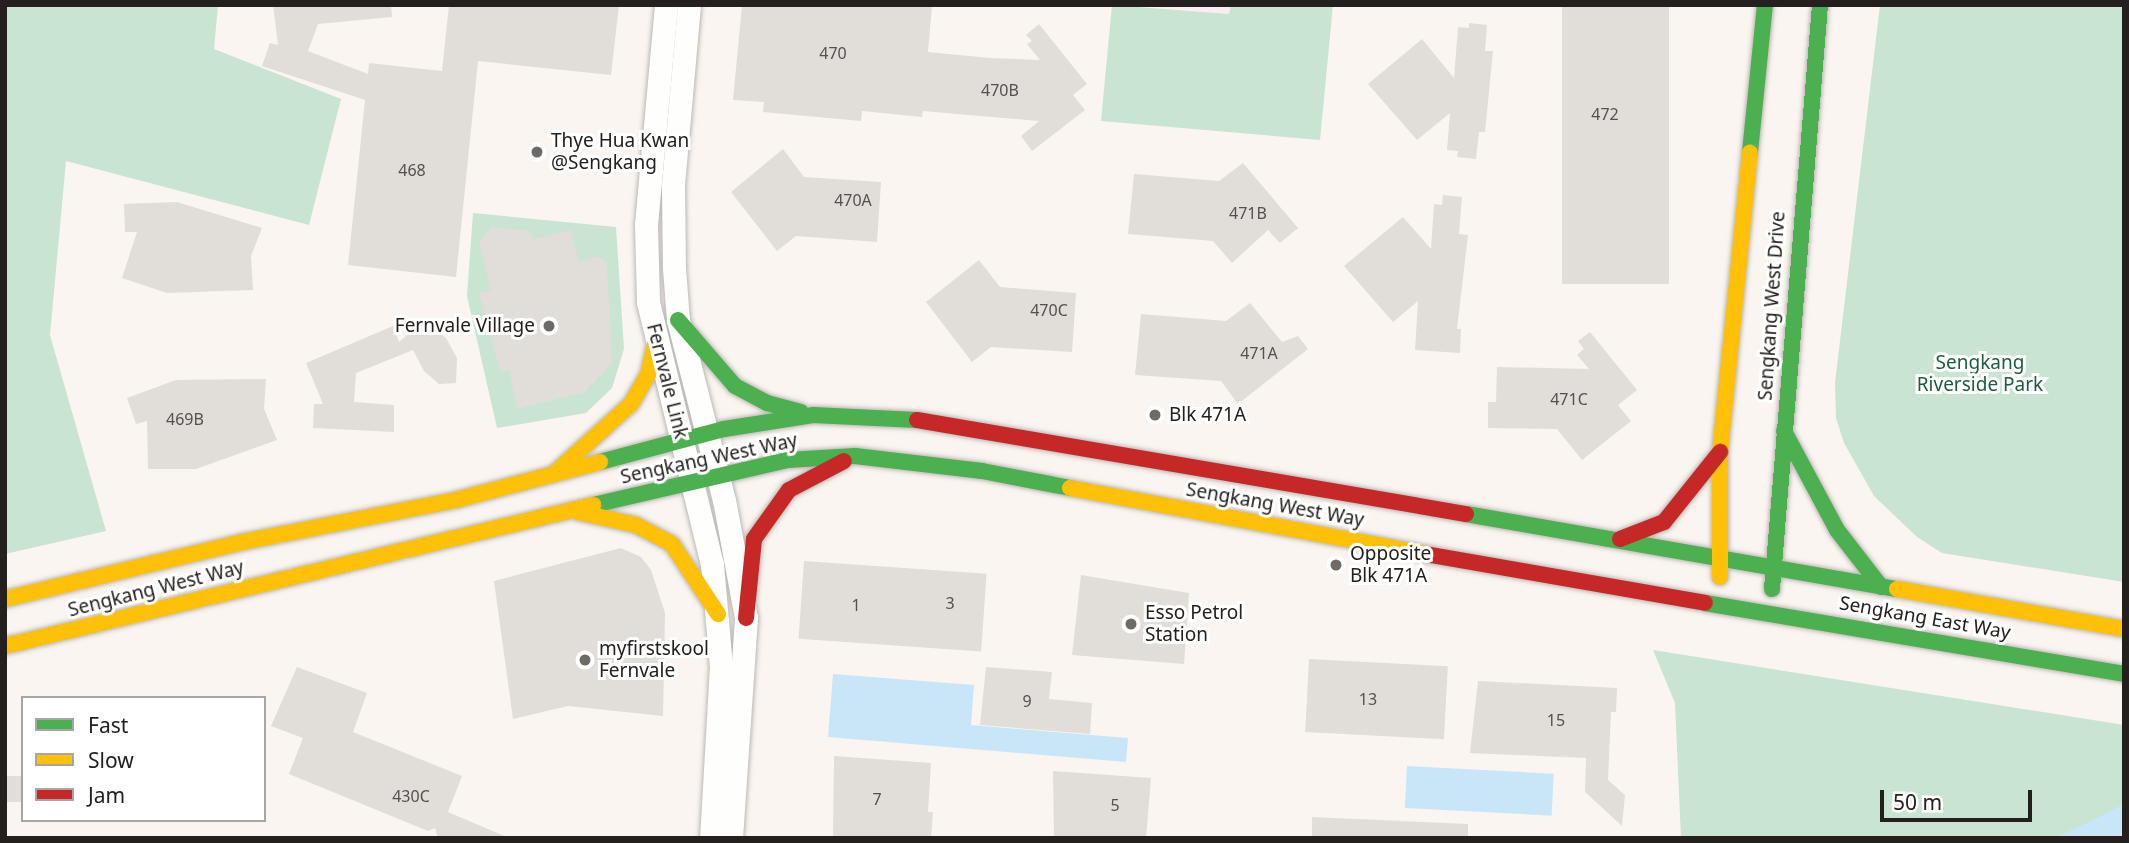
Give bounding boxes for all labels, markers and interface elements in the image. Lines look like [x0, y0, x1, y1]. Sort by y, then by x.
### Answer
house number: 470 [819, 43, 847, 63]
house number: 470B [981, 80, 1019, 100]
house number: 472 [1591, 104, 1619, 124]
place label: Thye Hua Kwan @Sengkang [551, 130, 689, 174]
marker: Thye Hua Kwan @Sengkang [529, 144, 545, 160]
house number: 468 [398, 160, 426, 180]
house number: 470A [834, 190, 872, 210]
house number: 471B [1229, 203, 1267, 223]
street label: Sengkang West Drive [1754, 211, 1790, 401]
house number: 470C [1030, 300, 1068, 320]
place label: Fernvale Village [395, 315, 535, 337]
marker: Fernvale Village [541, 318, 557, 334]
street label: Fernvale Link [642, 321, 692, 441]
house number: 471A [1240, 343, 1278, 363]
park label: Sengkang Riverside Park [1917, 352, 2043, 396]
house number: 471C [1550, 389, 1588, 409]
place label: Blk 471A [1169, 404, 1246, 426]
marker: Blk 471A [1147, 407, 1163, 423]
house number: 469B [166, 409, 204, 429]
street label: Sengkang West Way [618, 429, 800, 489]
street label: Sengkang West Way [1184, 478, 1366, 532]
place label: Opposite Blk 471A [1350, 543, 1431, 587]
street label: Sengkang West Way [66, 556, 246, 622]
marker: Opposite Blk 471A [1328, 557, 1344, 573]
street label: Sengkang East Way [1838, 592, 2012, 644]
house number: 3 [945, 593, 955, 613]
house number: 1 [851, 595, 861, 615]
place label: Esso Petrol Station [1145, 602, 1243, 646]
marker: Esso Petrol Station [1123, 616, 1139, 632]
place label: myfirstskool Fernvale [599, 638, 709, 682]
marker: myfirstskool Fernvale [577, 652, 593, 668]
house number: 13 [1359, 689, 1377, 709]
house number: 9 [1022, 691, 1032, 711]
legend [21, 696, 266, 822]
house number: 15 [1547, 710, 1565, 730]
text: Fast [88, 711, 128, 739]
text: Slow [88, 746, 134, 774]
scale bar [1884, 776, 2036, 820]
text: Jam [88, 781, 125, 809]
house number: 430C [392, 786, 430, 806]
text: 50 m [1893, 788, 1942, 816]
house number: 7 [872, 789, 882, 809]
house number: 5 [1110, 795, 1120, 815]

